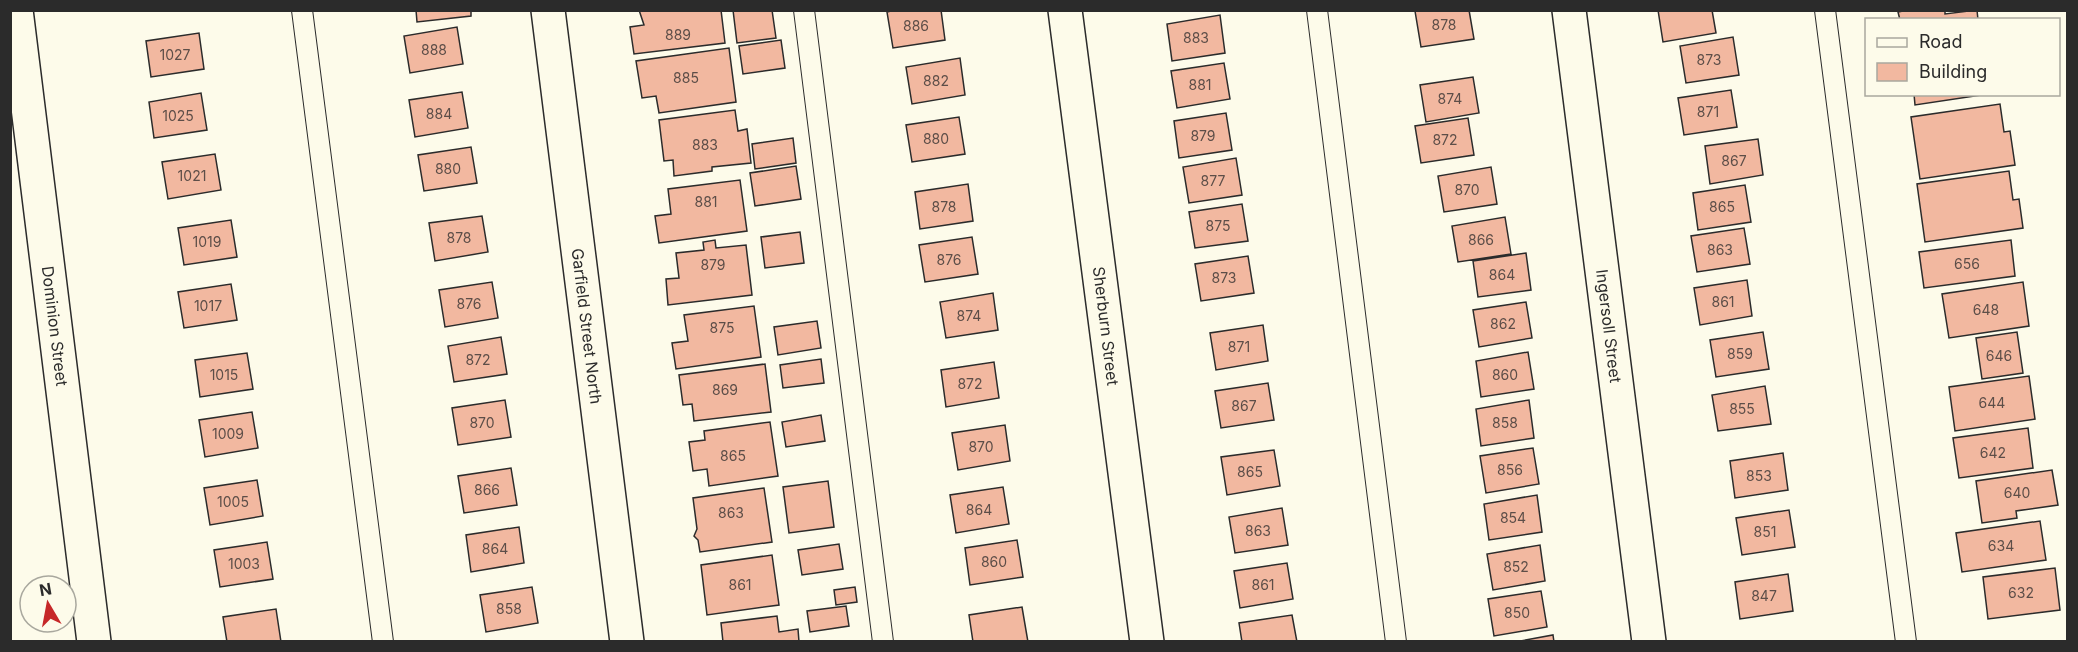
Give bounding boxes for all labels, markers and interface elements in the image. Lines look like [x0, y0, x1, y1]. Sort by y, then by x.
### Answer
house number: 878 [1431, 16, 1457, 33]
house number: 886 [903, 17, 929, 34]
legend [1865, 18, 2060, 96]
house number: 889 [665, 26, 691, 43]
house number: 883 [1183, 29, 1209, 46]
text: Road [1919, 31, 1962, 52]
house number: 888 [421, 41, 447, 58]
house number: 1027 [160, 46, 191, 63]
house number: 873 [1697, 51, 1722, 68]
text: Building [1919, 61, 1987, 82]
house number: 885 [673, 69, 699, 86]
house number: 882 [923, 72, 949, 89]
house number: 881 [1188, 76, 1212, 93]
house number: 874 [1438, 90, 1462, 107]
house number: 871 [1697, 103, 1719, 120]
house number: 884 [426, 105, 452, 122]
house number: 1025 [162, 107, 194, 124]
house number: 879 [1190, 127, 1216, 144]
house number: 880 [923, 130, 949, 147]
house number: 872 [1432, 131, 1458, 148]
house number: 883 [692, 136, 718, 153]
house number: 867 [1721, 152, 1747, 169]
house number: 880 [435, 160, 461, 177]
house number: 1021 [178, 167, 206, 184]
house number: 877 [1201, 172, 1225, 189]
house number: 870 [1454, 181, 1480, 198]
house number: 881 [694, 193, 718, 210]
house number: 878 [931, 198, 957, 215]
house number: 865 [1709, 198, 1735, 215]
house number: 875 [1206, 217, 1230, 234]
house number: 878 [446, 229, 472, 246]
house number: 866 [1468, 231, 1494, 248]
house number: 1019 [193, 233, 221, 250]
house number: 863 [1707, 241, 1733, 258]
street label: Garfield Street North [568, 247, 606, 405]
house number: 876 [936, 251, 962, 268]
house number: 656 [1954, 255, 1980, 272]
house number: 879 [700, 256, 726, 273]
street label: Dominion Street [38, 265, 72, 387]
street label: Sherburn Street [1089, 265, 1123, 387]
house number: 864 [1489, 266, 1515, 283]
street label: Ingersoll Street [1592, 268, 1626, 384]
house number: 873 [1212, 269, 1237, 286]
house number: 861 [1711, 293, 1735, 310]
house number: 876 [456, 295, 482, 312]
house number: 1017 [194, 297, 222, 314]
house number: 648 [1973, 301, 1999, 318]
house number: 874 [957, 307, 981, 324]
house number: 862 [1490, 315, 1516, 332]
house number: 875 [710, 319, 734, 336]
house number: 871 [1228, 338, 1250, 355]
house number: 859 [1727, 345, 1753, 362]
house number: 646 [1986, 347, 2012, 364]
house number: 872 [465, 351, 491, 368]
house number: 1015 [210, 366, 238, 383]
house number: 860 [1492, 366, 1518, 383]
house number: 872 [957, 375, 983, 392]
house number: 869 [712, 381, 738, 398]
house number: 644 [1979, 394, 2005, 411]
house number: 867 [1231, 397, 1257, 414]
house number: 855 [1729, 400, 1755, 417]
house number: 870 [469, 414, 495, 431]
house number: 858 [1492, 414, 1518, 431]
house number: 1009 [212, 425, 244, 442]
house number: 870 [968, 438, 994, 455]
house number: 642 [1980, 444, 2006, 461]
house number: 865 [720, 447, 746, 464]
house number: 856 [1497, 461, 1523, 478]
house number: 865 [1237, 463, 1263, 480]
house number: 853 [1746, 467, 1772, 484]
house number: 866 [474, 481, 500, 498]
house number: 640 [2004, 484, 2030, 501]
house number: 1005 [217, 493, 249, 510]
house number: 864 [966, 501, 992, 518]
house number: 863 [718, 504, 744, 521]
house number: 854 [1500, 509, 1526, 526]
house number: 863 [1245, 522, 1271, 539]
house number: 851 [1754, 523, 1776, 540]
house number: 634 [1988, 537, 2014, 554]
house number: 864 [482, 540, 508, 557]
house number: 860 [981, 553, 1007, 570]
house number: 1003 [228, 555, 260, 572]
house number: 852 [1503, 558, 1529, 575]
north arrow [18, 574, 78, 634]
house number: 861 [728, 576, 752, 593]
house number: 861 [1251, 576, 1275, 593]
text: N [38, 578, 53, 600]
house number: 632 [2008, 584, 2034, 601]
house number: 847 [1751, 587, 1777, 604]
house number: 858 [496, 600, 522, 617]
house number: 850 [1504, 604, 1530, 621]

